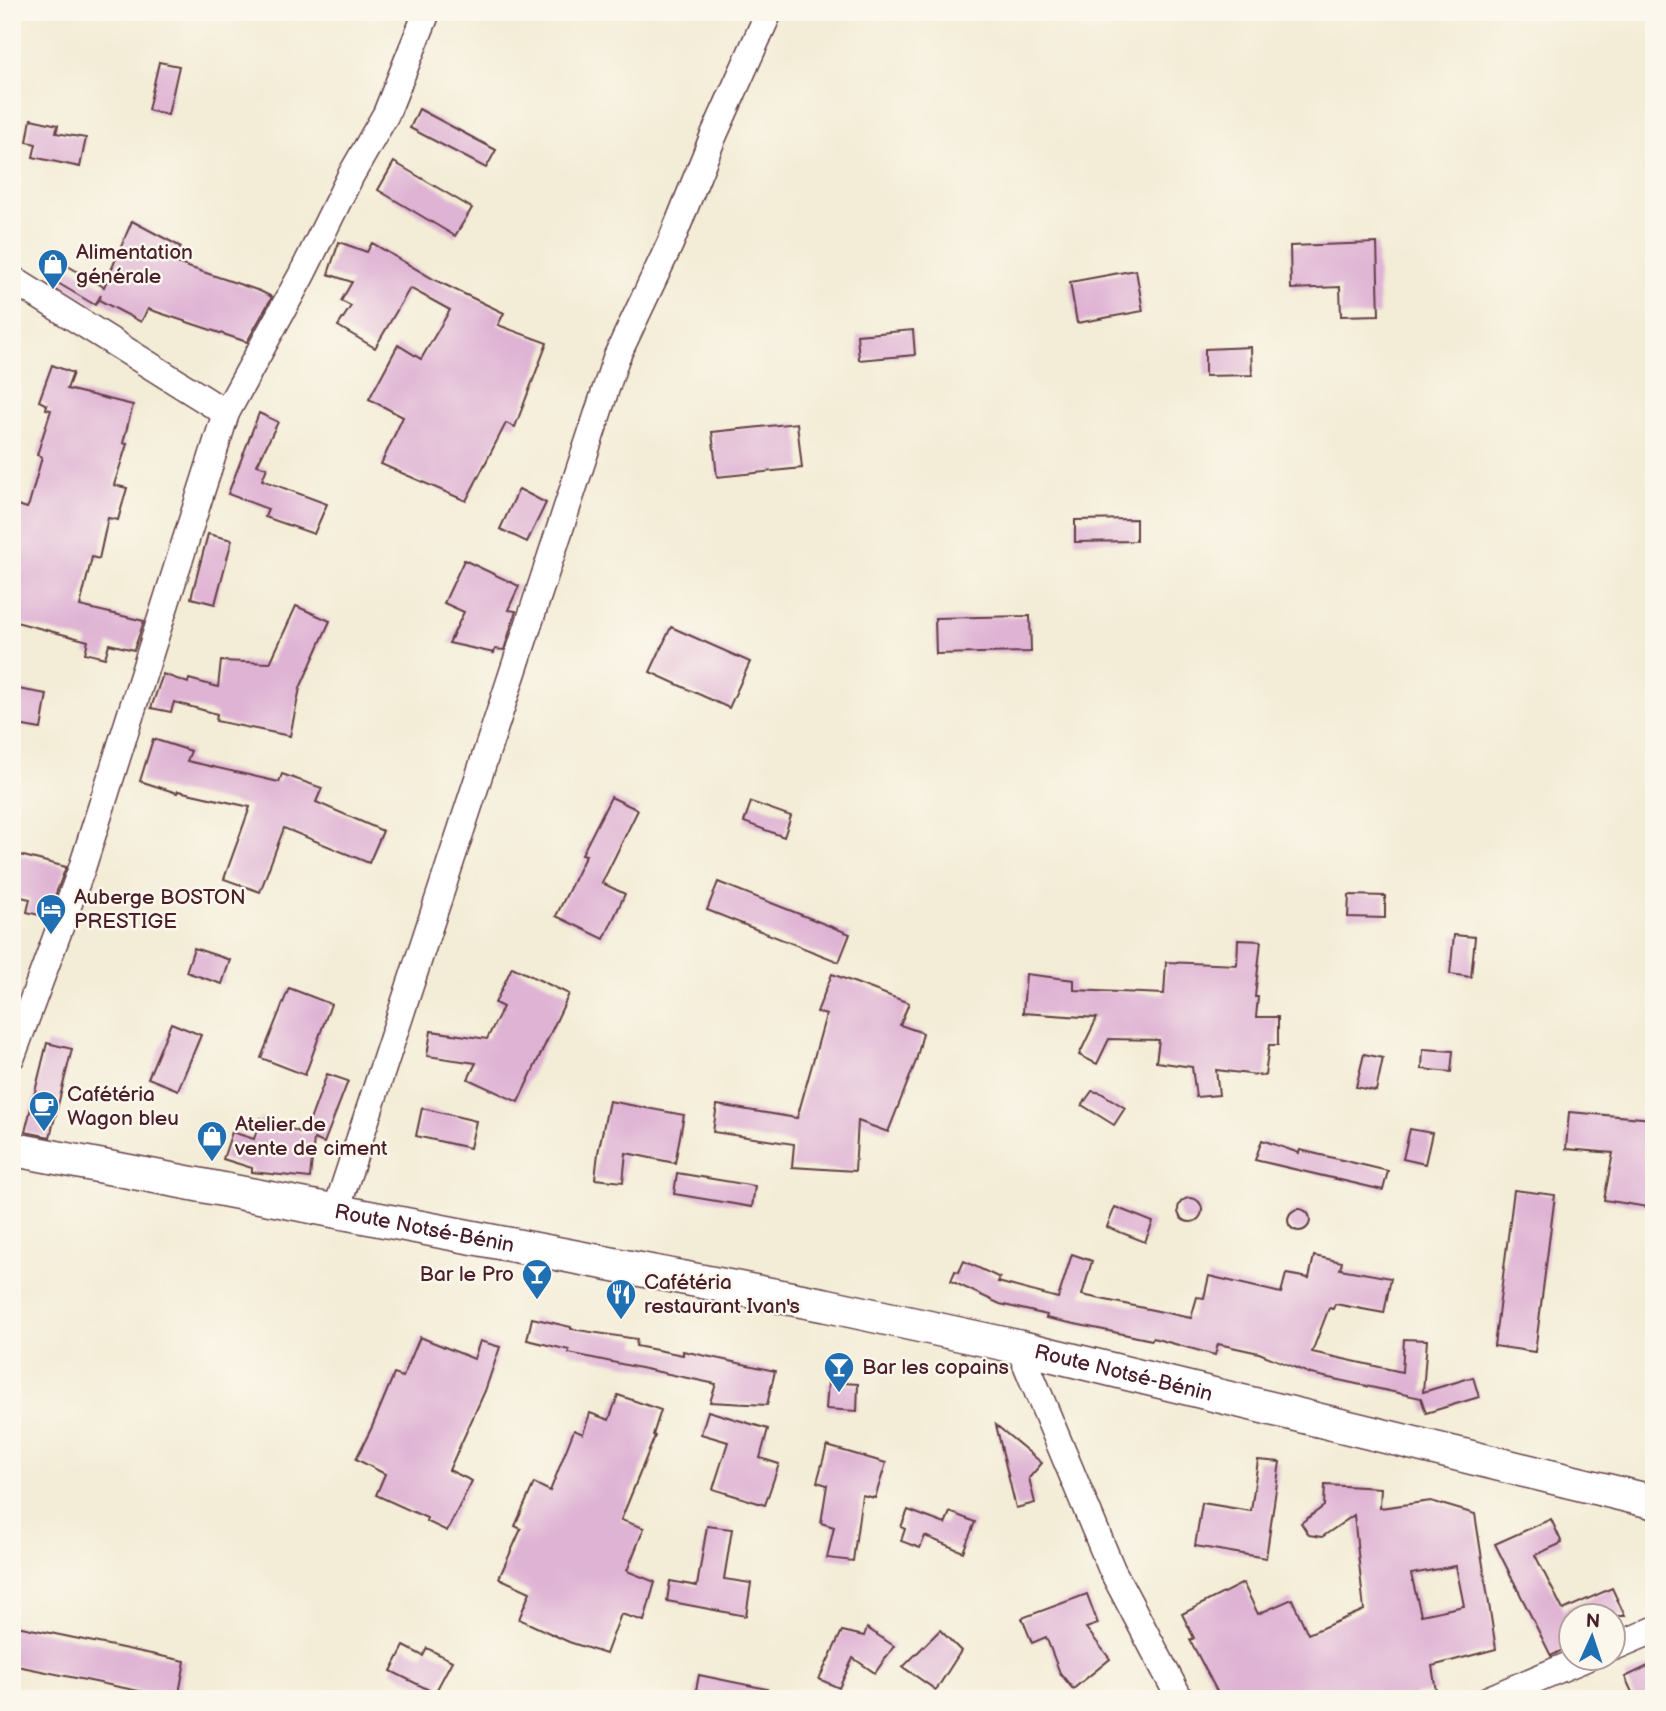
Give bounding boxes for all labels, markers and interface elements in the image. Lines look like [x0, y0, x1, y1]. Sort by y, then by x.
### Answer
place label: Alimentation générale [76, 240, 193, 289]
shop icon: Alimentation générale [36, 247, 70, 291]
place label: Auberge BOSTON PRESTIGE [74, 885, 246, 934]
hotel icon: Auberge BOSTON PRESTIGE [34, 892, 68, 936]
place label: Cafétéria Wagon bleu [67, 1082, 179, 1131]
cafe icon: Cafétéria Wagon bleu [27, 1089, 61, 1133]
place label: Atelier de vente de ciment [234, 1112, 388, 1161]
shop icon: Atelier de vente de ciment [195, 1119, 229, 1163]
street label: Route Notsé-Bénin [332, 1199, 516, 1258]
bar icon: Bar le Pro [520, 1257, 554, 1301]
place label: Bar le Pro [420, 1262, 514, 1287]
place label: Cafétéria restaurant Ivan's [644, 1270, 800, 1319]
restaurant icon: Cafétéria restaurant Ivan's [604, 1277, 638, 1321]
street label: Route Notsé-Bénin [1032, 1339, 1215, 1407]
bar icon: Bar les copains [822, 1350, 856, 1394]
place label: Bar les copains [862, 1355, 1009, 1380]
north arrow [1558, 1602, 1628, 1672]
text: N [1585, 1610, 1601, 1633]

